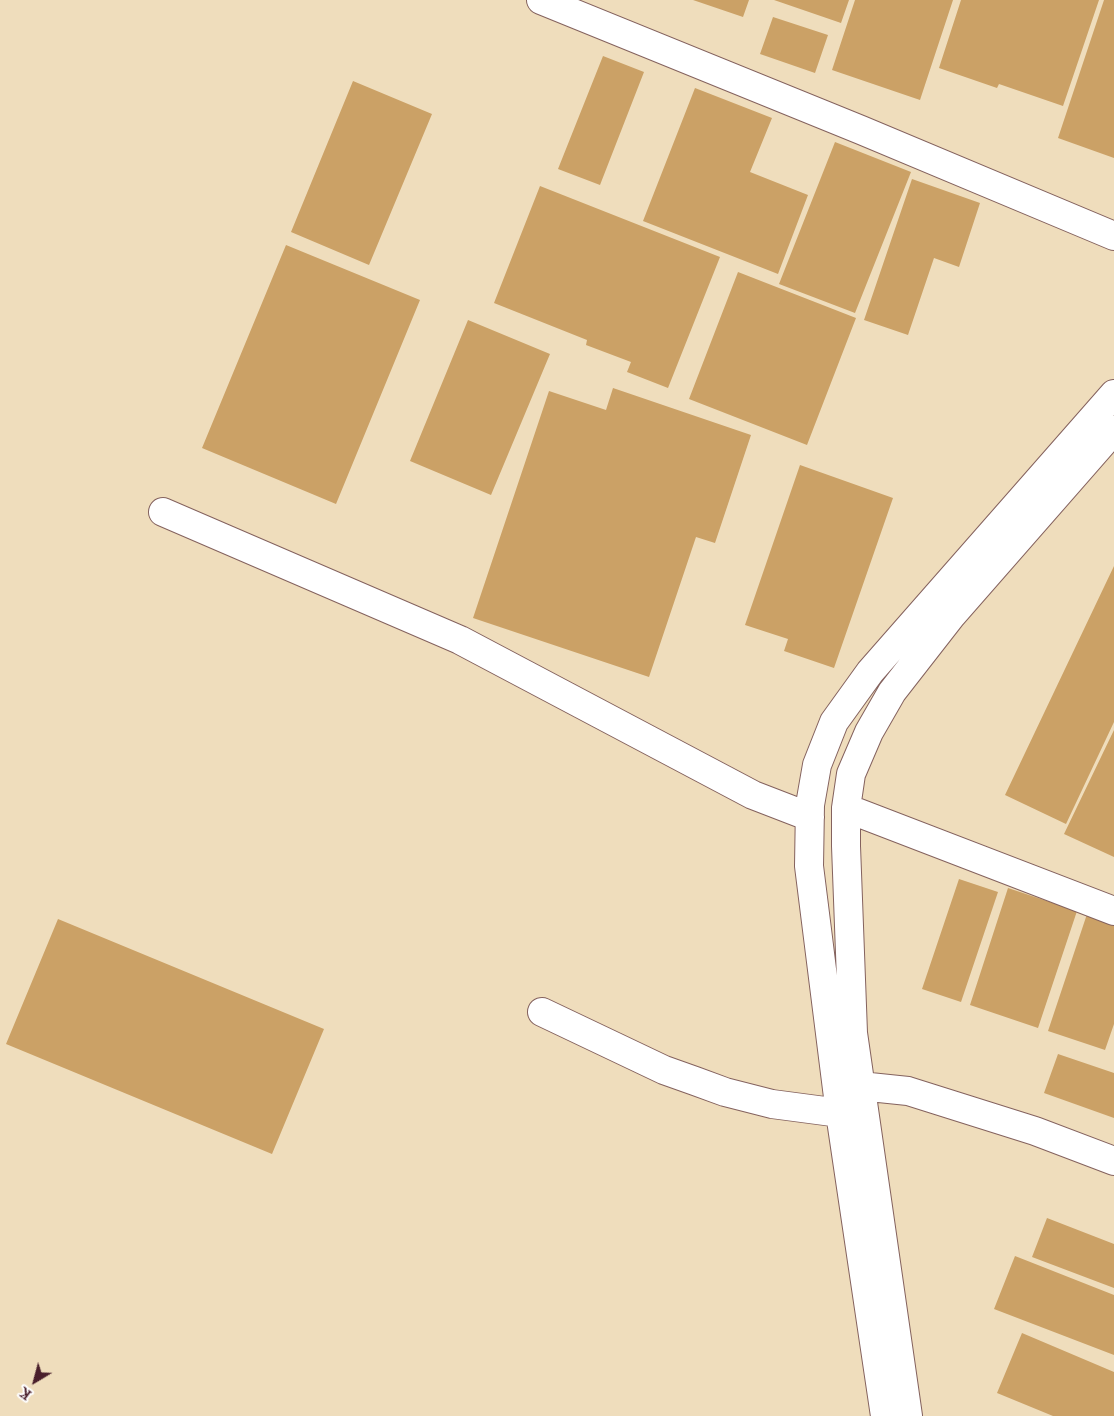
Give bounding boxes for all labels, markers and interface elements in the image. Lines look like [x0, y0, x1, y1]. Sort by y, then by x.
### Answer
north arrow [10, 1356, 60, 1406]
text: K [16, 1384, 35, 1403]

